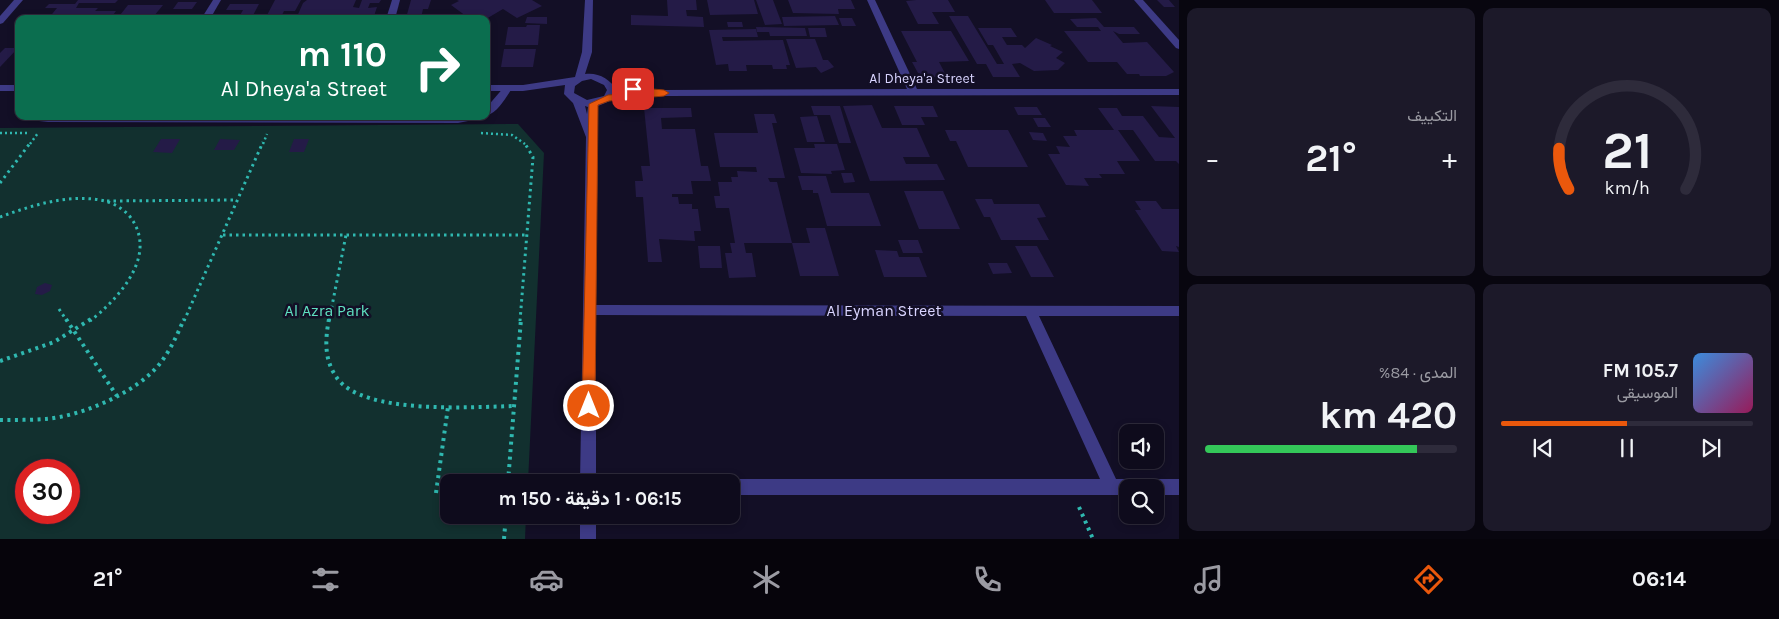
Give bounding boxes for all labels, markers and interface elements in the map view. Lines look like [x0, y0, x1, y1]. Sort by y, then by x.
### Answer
text: 110 m [298, 34, 387, 75]
icon: right [405, 35, 470, 100]
pin [612, 68, 654, 110]
street label: Al Dheya'a Street [869, 70, 975, 87]
icon: arrive [619, 75, 647, 103]
text: Al Dheya'a Street [221, 76, 387, 102]
text: التكييف [1407, 106, 1457, 125]
text: 21 [1602, 120, 1652, 181]
text: 21° [1305, 136, 1357, 181]
text: − [1205, 142, 1220, 175]
text: + [1442, 142, 1457, 175]
text: km/h [1604, 178, 1650, 199]
park label: Al Azra Park [284, 301, 370, 320]
street label: Al Eyman Street [826, 301, 942, 320]
text: 105.7 FM [1603, 360, 1678, 382]
text: المدى · 84% [1379, 363, 1457, 382]
position arrow [562, 379, 614, 431]
text: الموسيقى [1617, 383, 1678, 402]
text: 420 km [1319, 393, 1457, 438]
map controls [1119, 424, 1164, 524]
button: sound [1119, 424, 1164, 469]
icon: previous [1529, 434, 1557, 462]
icon: pause [1613, 434, 1641, 462]
icon: next [1697, 434, 1725, 462]
speed limit sign: 30 [15, 459, 80, 524]
button: search [1119, 479, 1164, 524]
text: 06:15 · 1 دقيقة · 150 m [498, 488, 682, 510]
icon: filters [308, 562, 343, 597]
icon: car [529, 562, 564, 597]
icon: climate [749, 562, 784, 597]
icon: phone [970, 562, 1005, 597]
icon: music [1191, 562, 1226, 597]
icon: directions [1411, 562, 1446, 597]
text: 21° [93, 566, 123, 592]
text: 06:14 [1632, 566, 1686, 592]

